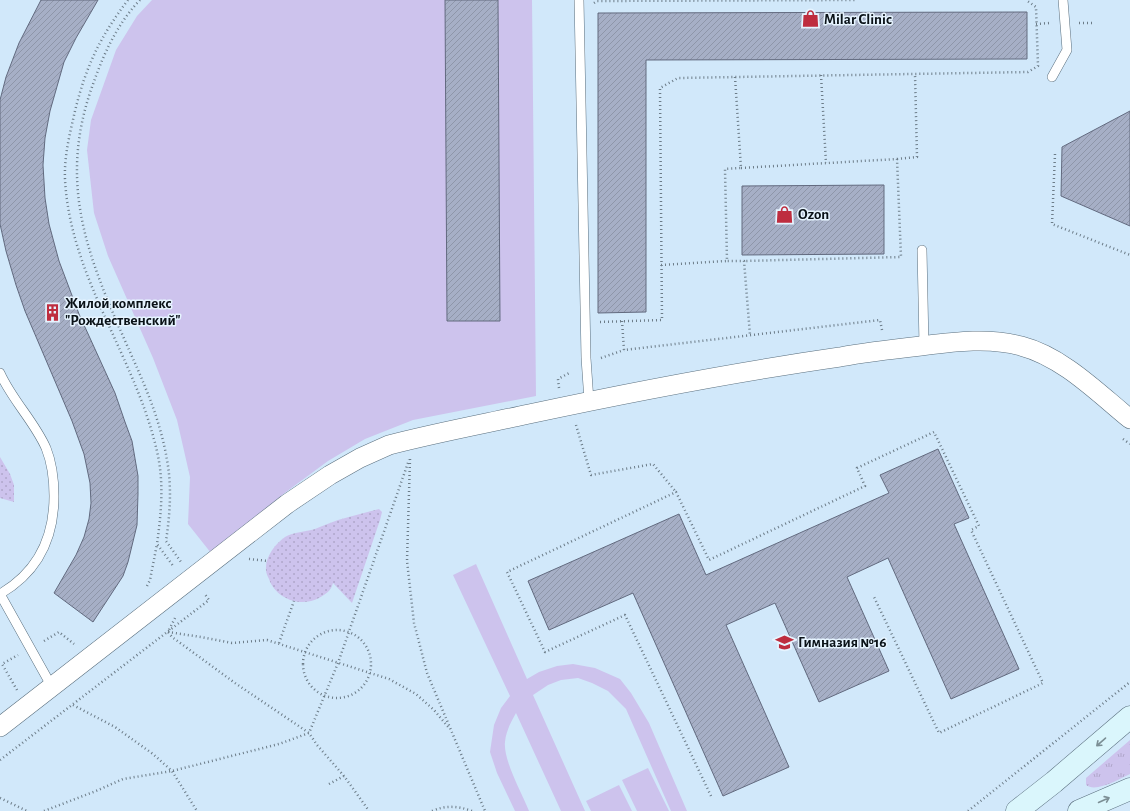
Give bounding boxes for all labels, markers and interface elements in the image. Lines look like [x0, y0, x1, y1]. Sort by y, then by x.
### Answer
shop icon: Milar Clinic [801, 9, 821, 29]
place label: Milar Clinic [824, 12, 892, 27]
shop icon: Ozon [775, 204, 795, 224]
place label: Ozon [798, 207, 829, 222]
place label: Жилой комплекс "Рождественский" [65, 296, 181, 328]
building icon: Жилой комплекс "Рождественский" [42, 302, 62, 322]
school or university icon: Гимназия №16 [775, 632, 795, 652]
place label: Гимназия №16 [798, 635, 887, 650]
one-way arrow [1095, 738, 1106, 747]
one-way arrow [1098, 796, 1110, 803]

